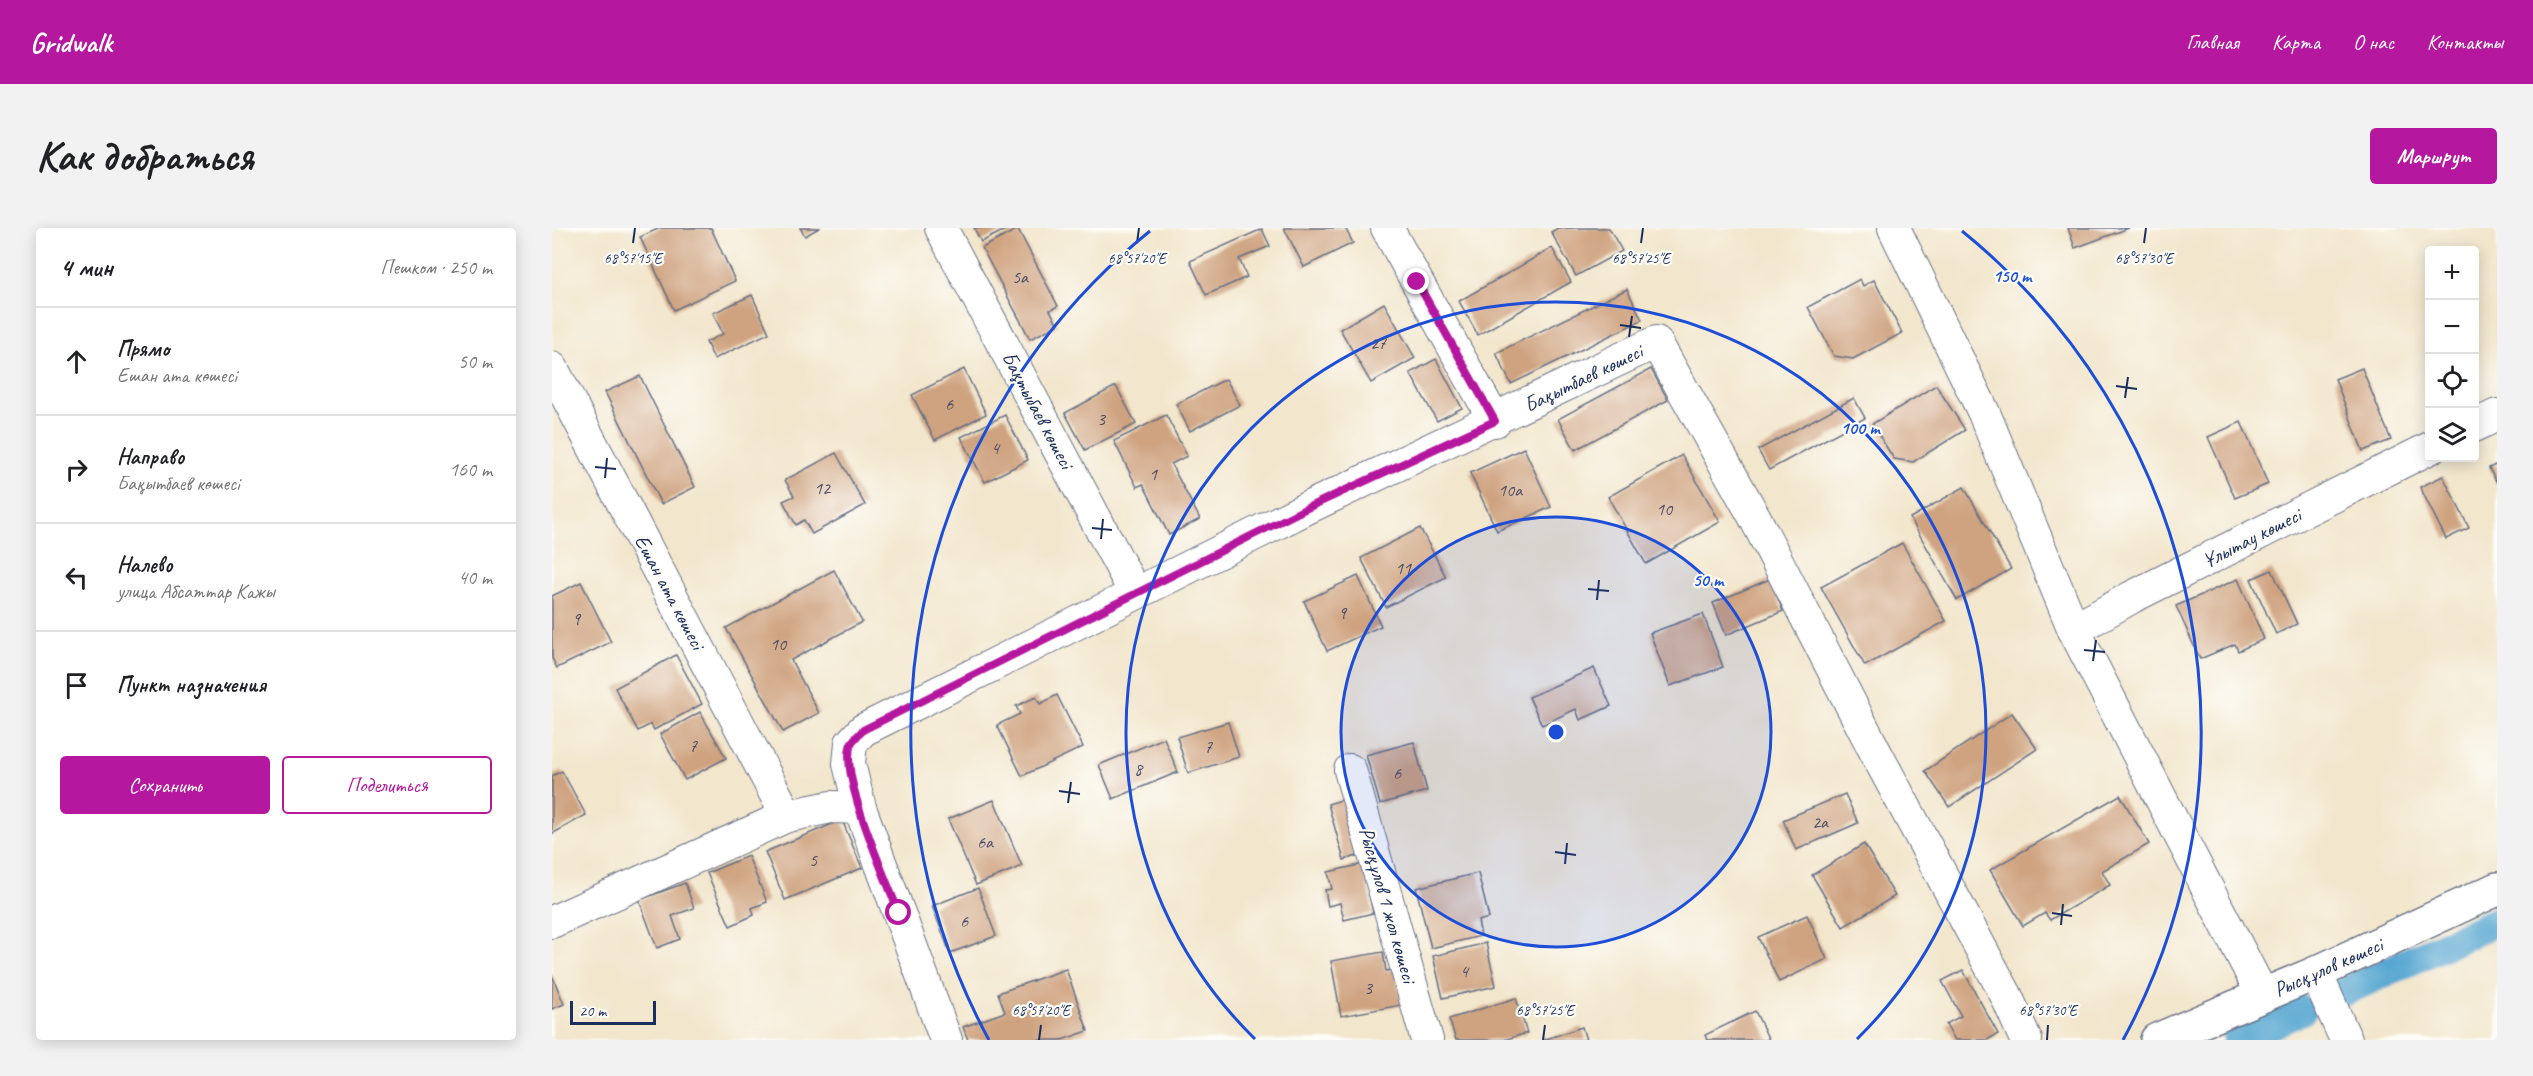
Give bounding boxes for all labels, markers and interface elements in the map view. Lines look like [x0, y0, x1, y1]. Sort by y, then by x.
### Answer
text: Gridwalk [30, 25, 112, 60]
text: Главная [2186, 29, 2239, 55]
text: Карта [2272, 29, 2320, 55]
text: О нас [2353, 29, 2394, 55]
text: Контакты [2427, 29, 2503, 55]
button: Маршрут [2370, 128, 2497, 184]
text: Как добраться [36, 130, 253, 183]
map controls [2425, 246, 2479, 462]
button: + [2425, 246, 2479, 300]
text: 68°57'15"E [604, 249, 664, 268]
text: 68°57'20"E [1108, 249, 1168, 268]
text: 68°57'25"E [1612, 249, 1672, 268]
text: 68°57'30"E [2115, 249, 2175, 268]
text: 4 мин [60, 251, 113, 284]
text: Пешком · 250 m [380, 255, 492, 280]
text: 150 m [1993, 265, 2033, 287]
house number: 5а [1012, 266, 1029, 288]
route end [1403, 268, 1429, 294]
button: − [2425, 300, 2479, 354]
house number: 27 [1370, 332, 1387, 354]
text: Прямо [117, 335, 169, 363]
street label: Бақытбаев көшесі [1519, 337, 1649, 418]
icon: ahead [60, 345, 93, 378]
street label: Бақтыбаев көшесі [996, 347, 1081, 476]
text: 50 m [458, 349, 492, 374]
button: locate [2425, 354, 2479, 408]
text: Ешан ата көшесі [117, 363, 237, 388]
house number: 6 [945, 393, 954, 415]
house number: 3 [1097, 408, 1107, 430]
button: layers [2425, 408, 2479, 462]
text: 100 m [1841, 417, 1881, 439]
house number: 4 [991, 437, 1001, 459]
text: Направо [117, 443, 184, 471]
icon: right [60, 453, 93, 486]
text: 160 m [449, 457, 492, 482]
house number: 1 [1149, 463, 1158, 485]
text: Бақытбаев көшесі [117, 471, 240, 496]
house number: 12 [814, 477, 832, 499]
house number: 10а [1498, 479, 1523, 501]
house number: 10 [1656, 498, 1674, 520]
street label: Ұлытау көшесі [2197, 500, 2308, 574]
street label: Ешан ата көшесі [629, 530, 713, 656]
text: Налево [117, 551, 173, 579]
house number: 11 [1395, 557, 1412, 579]
icon: left [60, 561, 93, 594]
text: 40 m [458, 565, 492, 590]
text: 50 m [1693, 569, 1725, 591]
text: улица Абсаттар Кажы [117, 579, 275, 604]
house number: 9 [1338, 602, 1348, 624]
house number: 9 [572, 608, 582, 630]
house number: 10 [770, 633, 788, 655]
icon: arrive [60, 669, 93, 702]
text: Пункт назначения [117, 671, 266, 699]
centre of rings [1546, 722, 1566, 742]
house number: 7 [689, 735, 698, 757]
house number: 7 [1204, 736, 1213, 758]
button: Сохранить [60, 756, 270, 814]
button: Поделиться [282, 756, 492, 814]
house number: 8 [1134, 758, 1144, 780]
house number: 6 [1393, 762, 1402, 784]
house number: 2а [1812, 811, 1829, 833]
street label: Рысқұлов 1 жол көшесі [1353, 824, 1423, 989]
house number: 6а [977, 831, 994, 853]
house number: 5 [809, 849, 818, 871]
route start [885, 899, 911, 925]
house number: 6 [960, 910, 969, 932]
street label: Рысқұлов көшесі [2270, 930, 2389, 1003]
house number: 4 [1460, 960, 1470, 982]
house number: 3 [1364, 977, 1374, 999]
scale bar [570, 998, 656, 1026]
text: 20 m [579, 1001, 606, 1021]
text: 68°57'20"E [1012, 1001, 1072, 1020]
text: 68°57'25"E [1516, 1001, 1576, 1020]
text: 68°57'30"E [2019, 1001, 2079, 1020]

